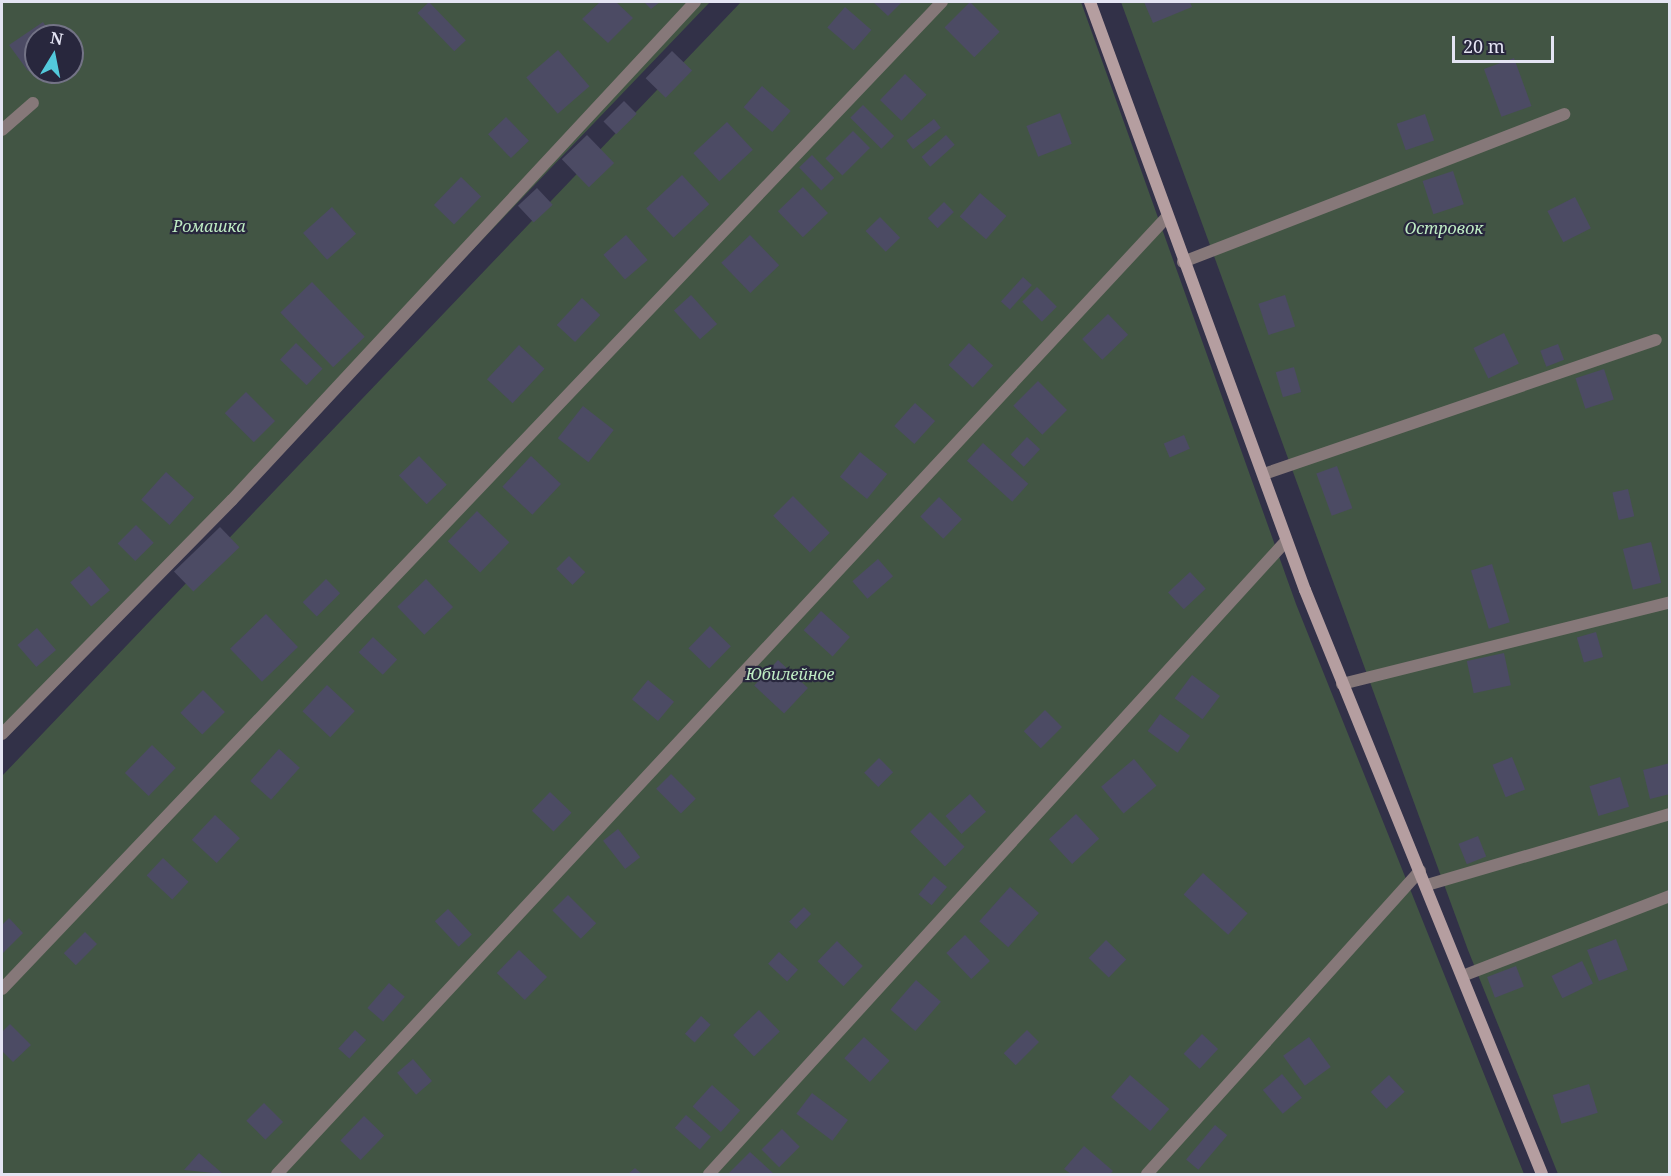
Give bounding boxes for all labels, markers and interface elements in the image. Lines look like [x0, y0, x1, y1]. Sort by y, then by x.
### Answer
north arrow [24, 24, 84, 84]
scale bar [1455, 24, 1557, 62]
text: N [49, 26, 65, 50]
text: 20 m [1463, 34, 1505, 58]
park label: Ромашка [172, 216, 246, 236]
park label: Островок [1404, 218, 1484, 238]
park label: Юбилейное [745, 664, 835, 684]

